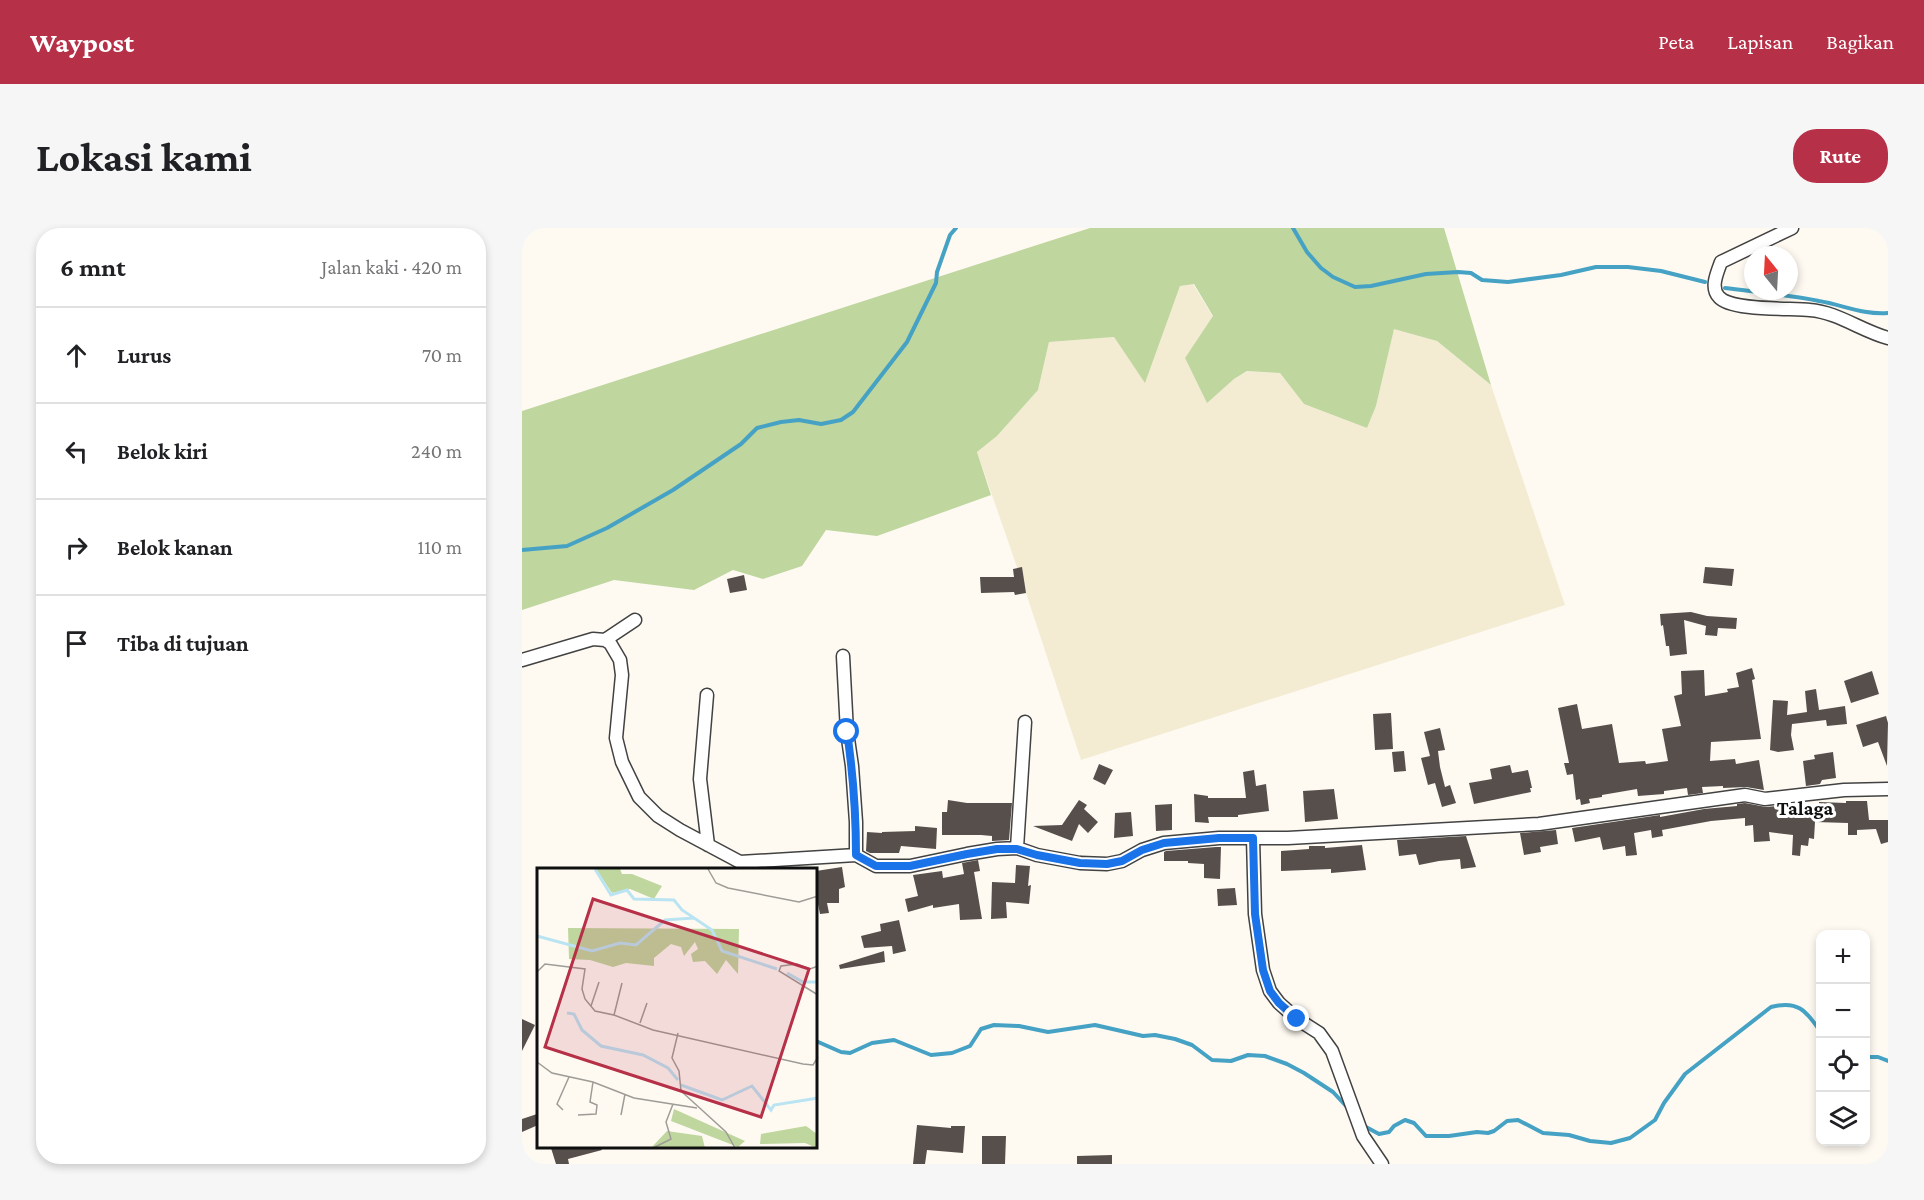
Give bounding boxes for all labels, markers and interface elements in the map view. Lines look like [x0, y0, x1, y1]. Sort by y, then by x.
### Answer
text: Waypost [30, 27, 134, 58]
text: Peta [1658, 30, 1694, 54]
text: Lapisan [1727, 30, 1793, 54]
text: Bagikan [1826, 30, 1894, 54]
button: Rute [1793, 129, 1888, 183]
text: Lokasi kami [36, 133, 252, 180]
north arrow [1744, 246, 1798, 300]
text: 6 mnt [60, 253, 126, 282]
text: Jalan kaki · 420 m [321, 256, 462, 278]
icon: ahead [60, 339, 93, 372]
text: Lurus [117, 343, 171, 368]
text: 70 m [422, 344, 462, 366]
icon: left [60, 435, 93, 468]
text: Belok kiri [117, 439, 208, 464]
text: 240 m [411, 440, 462, 462]
icon: right [60, 531, 93, 564]
text: Belok kanan [117, 535, 233, 560]
text: 110 m [418, 536, 462, 558]
icon: arrive [60, 627, 93, 660]
text: Tiba di tujuan [117, 631, 249, 656]
route start [833, 718, 859, 744]
district label: Talaga [1777, 797, 1833, 819]
inset map [537, 868, 818, 1149]
map controls [1816, 930, 1870, 1146]
button: + [1816, 930, 1870, 984]
button: − [1816, 984, 1870, 1038]
route end [1283, 1005, 1309, 1031]
button: locate [1816, 1038, 1870, 1092]
button: layers [1816, 1092, 1870, 1146]

